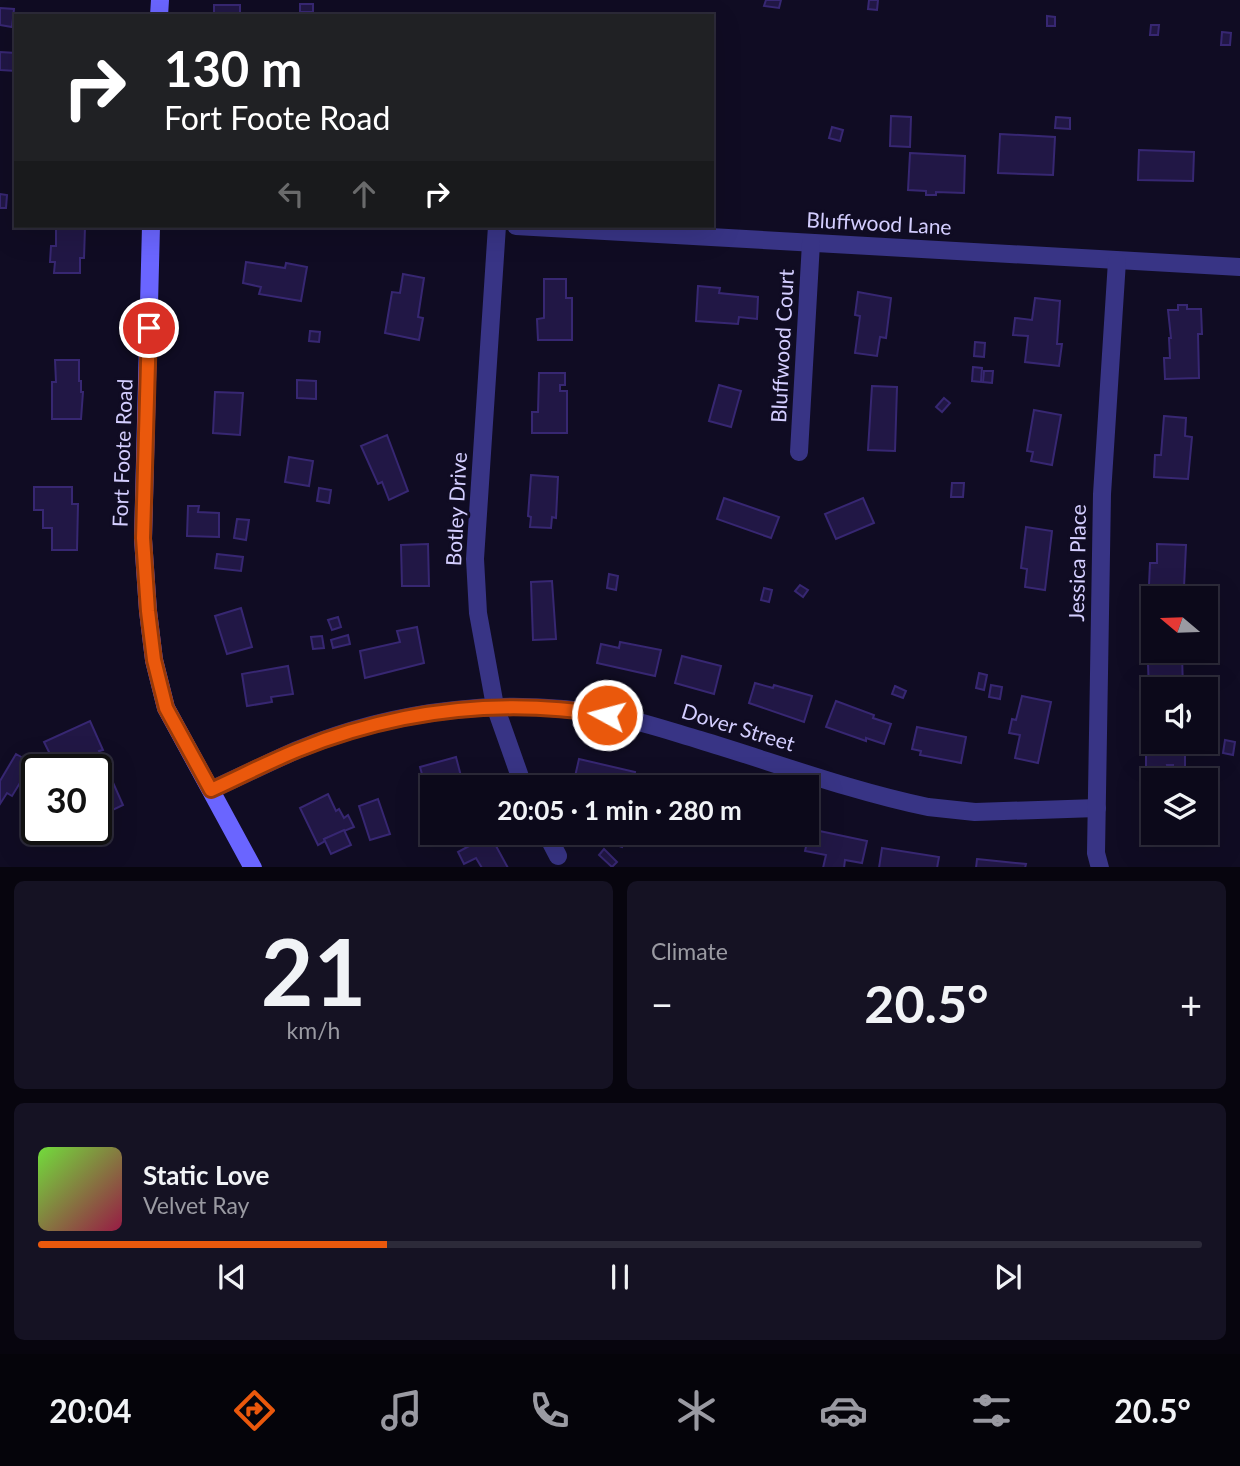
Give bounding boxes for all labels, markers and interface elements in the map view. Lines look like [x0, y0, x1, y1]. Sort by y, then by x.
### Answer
text: 130 m [164, 39, 302, 97]
icon: right [49, 42, 140, 133]
text: Fort Foote Road [164, 98, 390, 137]
icon: left [272, 175, 310, 213]
icon: ahead [345, 175, 383, 213]
icon: right [418, 175, 456, 213]
street label: Bluffwood Lane [806, 206, 952, 239]
street label: Bluffwood Court [765, 268, 798, 423]
pin [119, 298, 179, 358]
icon: arrive [130, 309, 168, 347]
street label: Fort Foote Road [106, 378, 137, 528]
street label: Botley Drive [440, 451, 471, 567]
street label: Jessica Place [1063, 504, 1090, 622]
north arrow [1141, 586, 1218, 663]
map controls [1141, 586, 1218, 845]
button: sound [1141, 677, 1218, 754]
position arrow [570, 678, 644, 752]
street label: Dover Street [679, 698, 798, 756]
speed limit sign: 30 [21, 754, 112, 845]
button: layers [1141, 768, 1218, 845]
text: 20:05 · 1 min · 280 m [497, 794, 742, 826]
text: 21 [261, 916, 366, 1025]
text: Climate [651, 937, 728, 965]
text: 20.5° [864, 972, 989, 1034]
text: − [651, 981, 673, 1027]
text: + [1180, 981, 1202, 1027]
text: km/h [287, 1016, 340, 1044]
text: Static Love [143, 1159, 270, 1191]
text: Velvet Ray [143, 1191, 249, 1219]
icon: previous [213, 1258, 251, 1296]
icon: pause [601, 1258, 639, 1296]
icon: next [989, 1258, 1027, 1296]
icon: directions [230, 1386, 279, 1435]
icon: music [377, 1386, 426, 1435]
icon: phone [525, 1386, 574, 1435]
icon: climate [672, 1386, 721, 1435]
icon: car [819, 1386, 868, 1435]
icon: filters [967, 1386, 1016, 1435]
text: 20:04 [49, 1391, 132, 1430]
text: 20.5° [1114, 1391, 1191, 1430]

